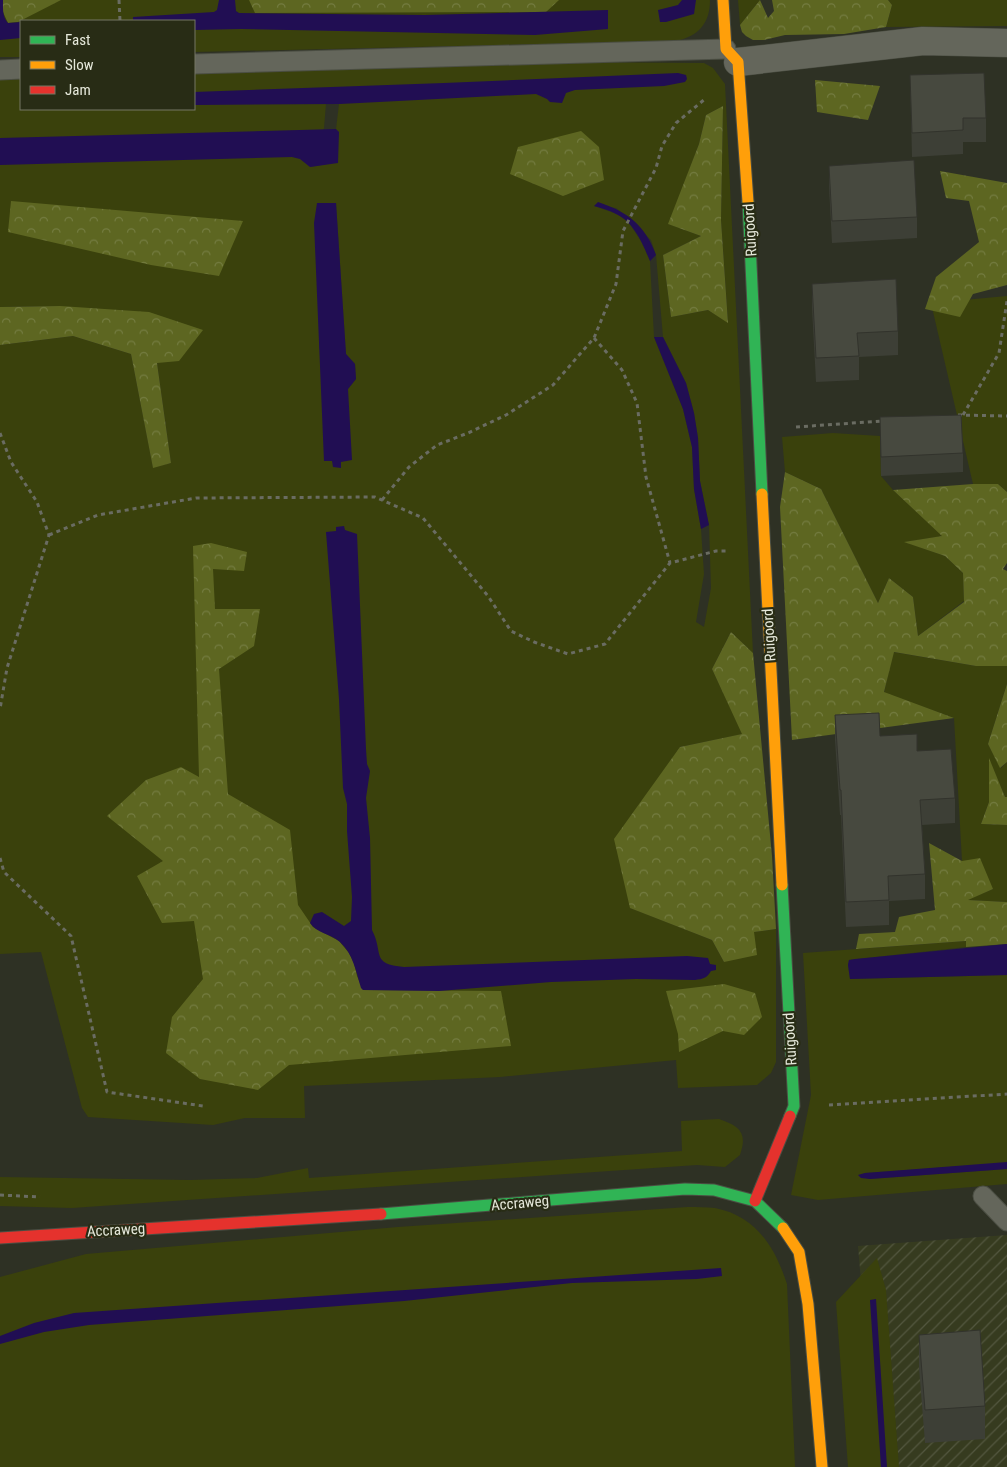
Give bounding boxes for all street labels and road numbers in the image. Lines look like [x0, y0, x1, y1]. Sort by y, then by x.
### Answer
street label: Ruigoord [740, 203, 760, 257]
street label: Ruigoord [759, 608, 779, 662]
street label: Ruigoord [780, 1012, 800, 1066]
street label: Accraweg [490, 1191, 550, 1215]
street label: Accraweg [86, 1219, 146, 1241]

